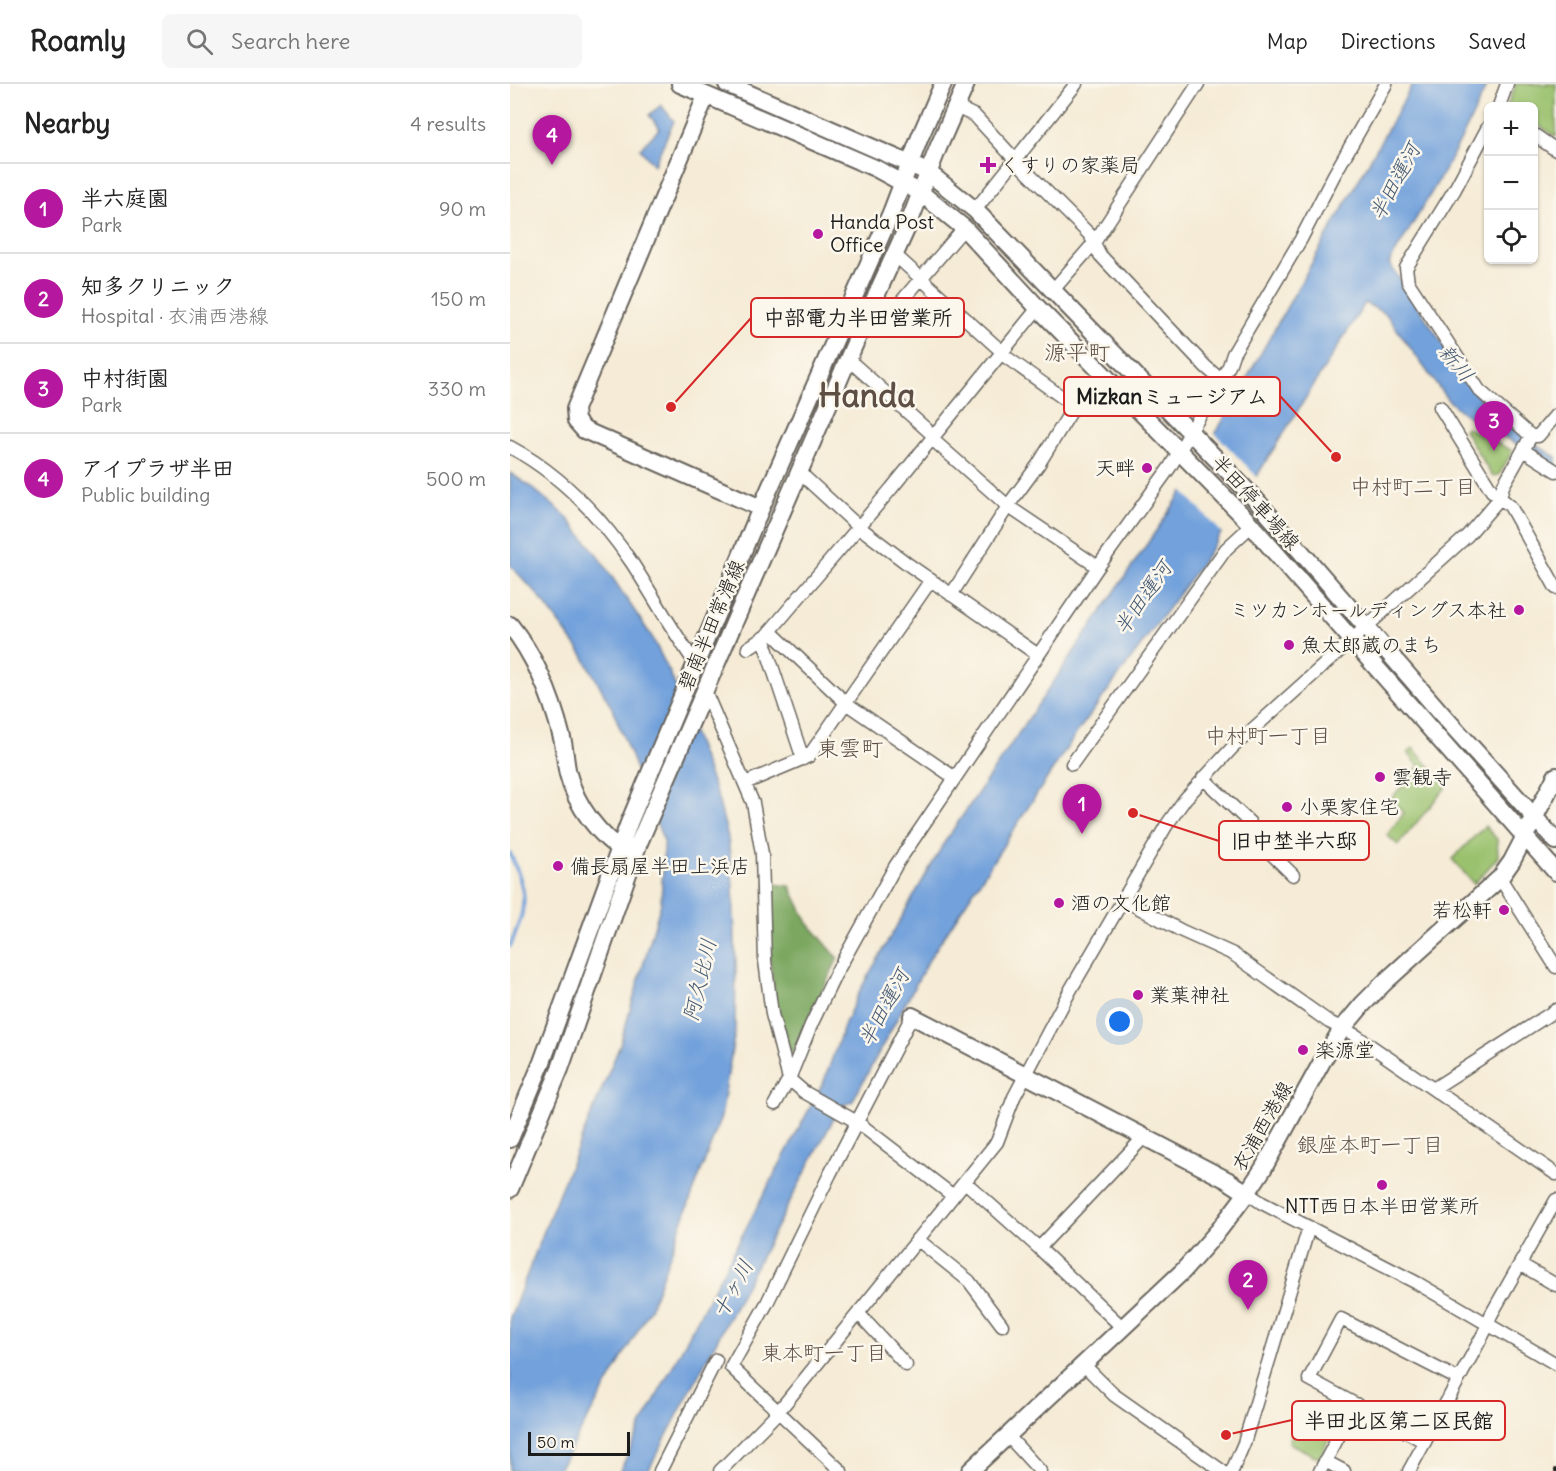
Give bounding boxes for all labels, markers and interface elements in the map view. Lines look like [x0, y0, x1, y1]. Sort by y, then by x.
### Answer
search box [162, 14, 582, 68]
text: Roamly [30, 23, 126, 59]
icon: search [183, 25, 216, 58]
text: Search here [231, 27, 350, 55]
text: Map [1267, 28, 1308, 55]
text: Directions [1341, 28, 1435, 55]
text: Saved [1468, 28, 1526, 55]
map controls [1484, 102, 1538, 264]
button: + [1484, 102, 1538, 156]
text: Nearby [24, 107, 110, 140]
text: 4 results [410, 111, 486, 136]
pin: 4 [532, 116, 572, 165]
water label: 半田運河 [1363, 136, 1428, 225]
place label: くすりの家薬局 [1000, 152, 1140, 177]
button: − [1484, 156, 1538, 210]
marker: くすりの家薬局 [981, 158, 995, 172]
text: 半六庭園 [81, 184, 169, 212]
text: 1 [40, 196, 47, 221]
text: 90 m [439, 196, 486, 221]
place label: Handa Post Office [830, 209, 934, 257]
button: locate [1484, 210, 1538, 264]
text: Park [81, 212, 122, 237]
marker: Handa Post Office [811, 227, 825, 241]
text: 知多クリニック [81, 272, 235, 300]
text: 2 [38, 286, 49, 311]
text: 150 m [431, 286, 486, 311]
callout: 中部電力半田営業所 [751, 298, 964, 337]
text: Hospital · 衣浦西港線 [81, 303, 268, 328]
text: 中部電力半田営業所 [764, 304, 953, 331]
district label: 源平町 [1044, 338, 1110, 366]
water label: 新川 [1433, 338, 1480, 387]
text: 中村街園 [81, 364, 169, 392]
district label: Handa [819, 375, 915, 416]
text: 3 [38, 376, 49, 401]
text: 330 m [428, 376, 486, 401]
callout: Mizkanミュージアム [1064, 377, 1280, 416]
text: Mizkanミュージアム [1076, 383, 1268, 410]
text: Park [81, 392, 122, 417]
pin: 3 [1474, 402, 1514, 451]
street label: 半田停車場線 [1207, 449, 1306, 555]
text: アイプラザ半田 [81, 454, 234, 482]
place label: 天畔 [1095, 455, 1135, 480]
marker: 天畔 [1140, 461, 1154, 475]
text: 4 [38, 466, 49, 491]
text: 500 m [426, 466, 486, 491]
district label: 中村町二丁目 [1350, 473, 1476, 500]
text: Public building [81, 482, 210, 507]
water label: 半田運河 [1107, 553, 1179, 640]
street label: 碧南半田常滑線 [672, 555, 749, 694]
place label: ミツカンホールディングス本社 [1229, 597, 1507, 622]
marker: ミツカンホールディングス本社 [1512, 603, 1526, 617]
place label: 魚太郎蔵のまち [1301, 632, 1441, 657]
marker: 魚太郎蔵のまち [1282, 638, 1296, 652]
district label: 中村町一丁目 [1205, 722, 1331, 749]
district label: 東雲町 [817, 734, 883, 762]
place label: 雲観寺 [1392, 764, 1452, 789]
marker: 雲観寺 [1373, 770, 1387, 784]
pin: 1 [1062, 784, 1102, 834]
place label: 小栗家住宅 [1299, 794, 1399, 819]
marker: 小栗家住宅 [1280, 800, 1294, 814]
callout: 旧中埜半六邸 [1219, 821, 1369, 860]
text: 旧中埜半六邸 [1231, 827, 1357, 854]
place label: 備長扇屋半田上浜店 [570, 853, 750, 878]
marker: 備長扇屋半田上浜店 [551, 859, 565, 873]
place label: 酒の文化館 [1071, 890, 1171, 915]
marker: 酒の文化館 [1052, 896, 1066, 910]
place label: 若松軒 [1432, 897, 1492, 922]
marker: 若松軒 [1497, 903, 1511, 917]
water label: 阿久比川 [677, 936, 722, 1024]
water label: 半田運河 [852, 962, 917, 1051]
place label: 業葉神社 [1150, 982, 1230, 1007]
marker: 業葉神社 [1131, 988, 1145, 1002]
your location [1105, 1007, 1134, 1036]
place label: 楽源堂 [1315, 1037, 1375, 1062]
marker: 楽源堂 [1296, 1043, 1310, 1057]
street label: 衣浦西港線 [1226, 1076, 1297, 1175]
district label: 銀座本町一丁目 [1297, 1131, 1444, 1158]
marker: NTT西日本半田営業所 [1375, 1178, 1389, 1192]
place label: NTT西日本半田営業所 [1285, 1193, 1479, 1218]
water label: 十ヶ川 [706, 1255, 759, 1323]
pin: 2 [1228, 1260, 1268, 1310]
district label: 東本町一丁目 [761, 1339, 887, 1366]
callout: 半田北区第二区民館 [1292, 1401, 1505, 1440]
text: 半田北区第二区民館 [1305, 1407, 1494, 1434]
scale bar [528, 1429, 630, 1456]
text: 50 m [537, 1432, 575, 1452]

